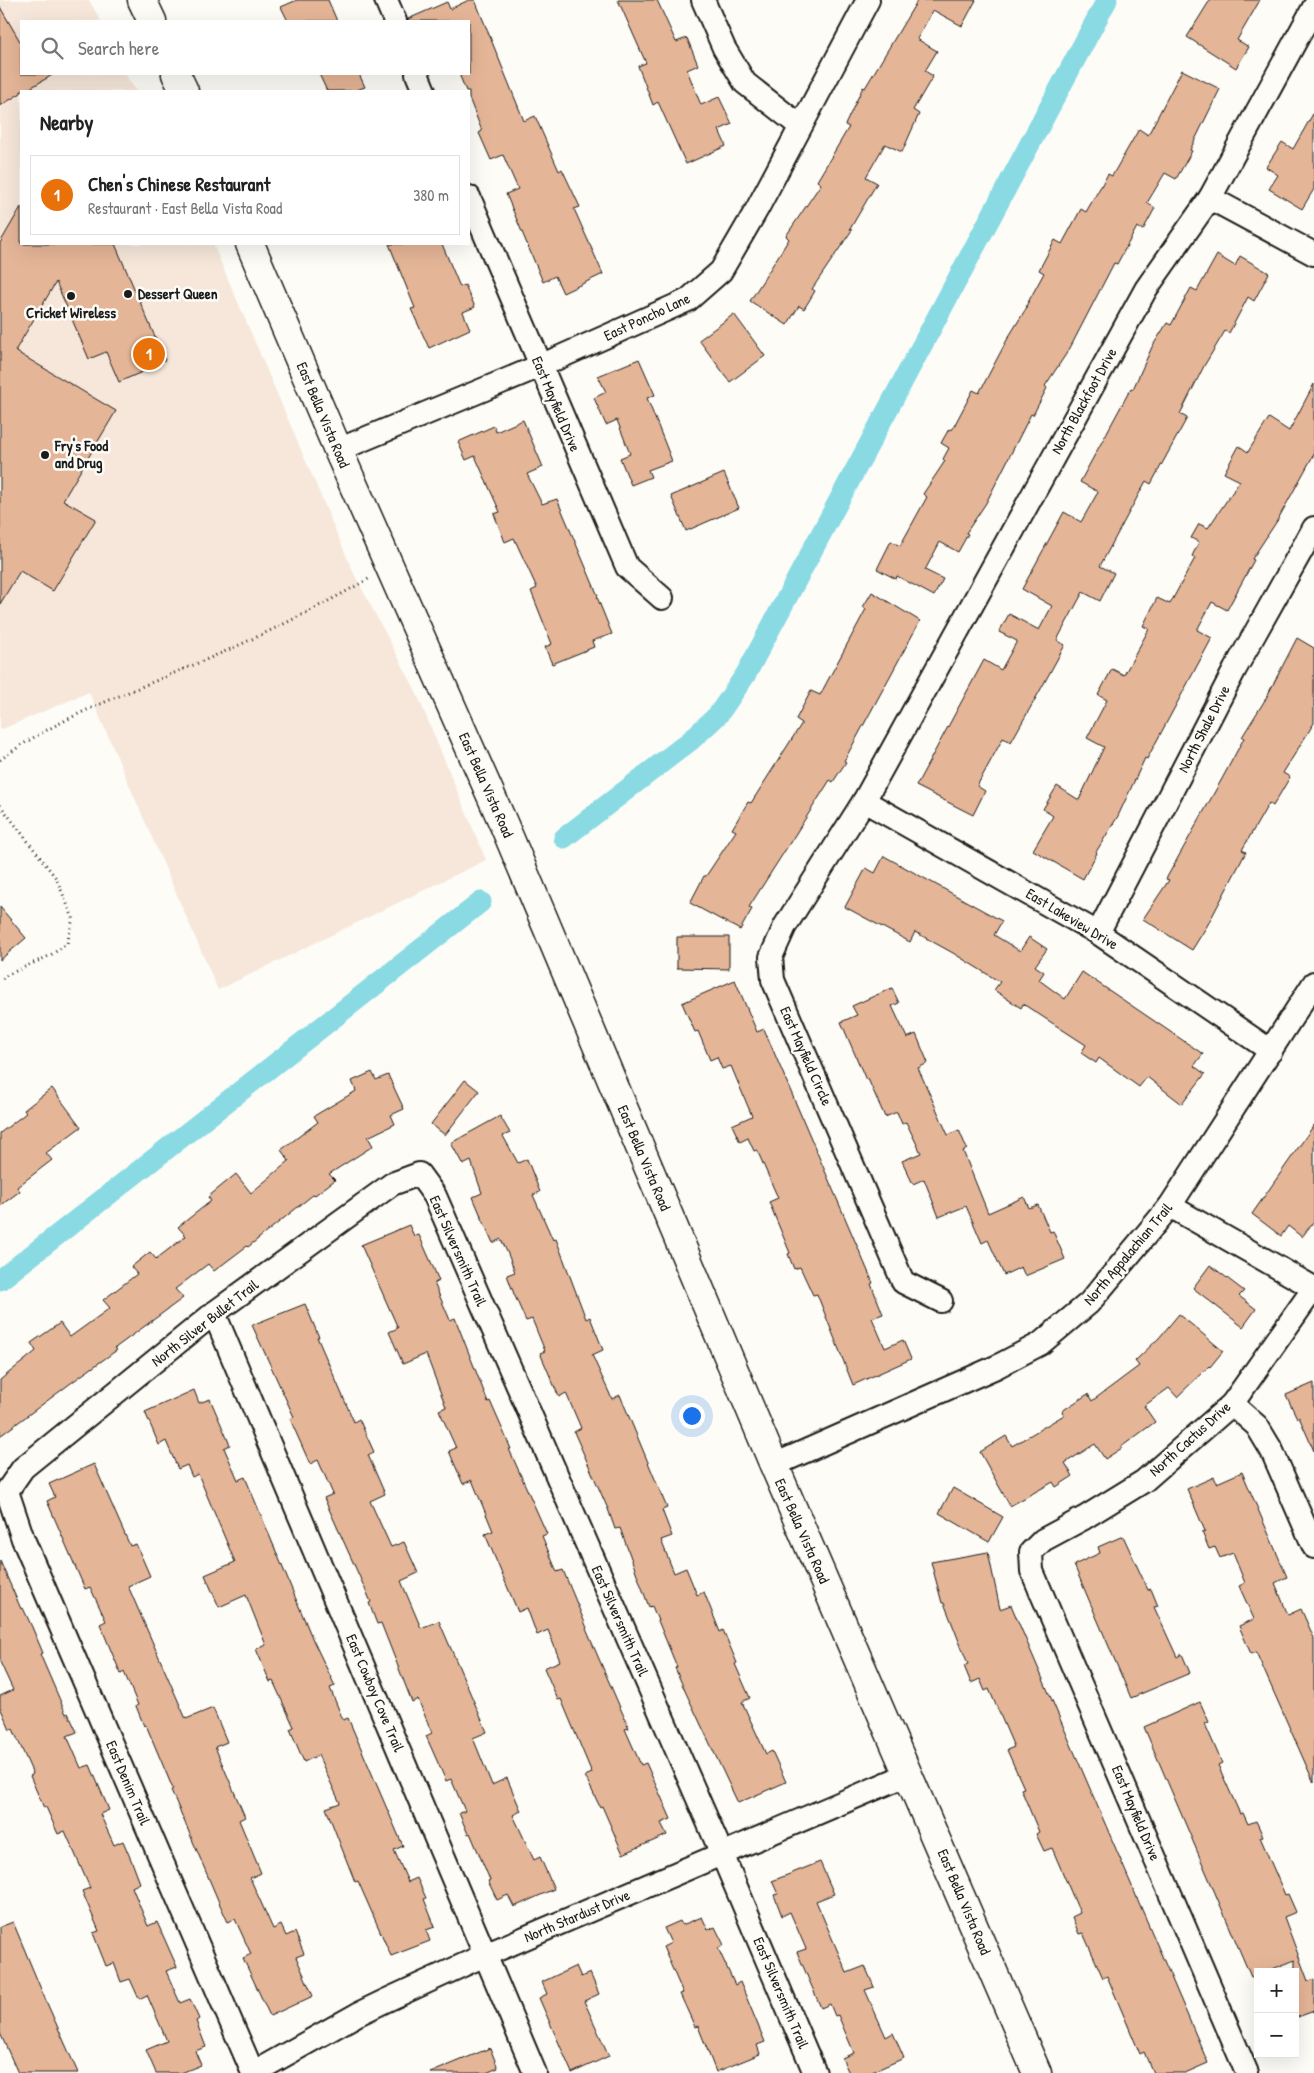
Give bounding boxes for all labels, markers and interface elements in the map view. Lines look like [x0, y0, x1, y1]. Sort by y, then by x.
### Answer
search box [20, 20, 470, 75]
icon: search [38, 34, 66, 62]
text: Search here [78, 35, 159, 61]
text: Nearby [40, 108, 93, 137]
text: Chen's Chinese Restaurant [88, 171, 270, 197]
text: 1 [54, 184, 60, 206]
text: 380 m [413, 184, 449, 206]
text: Restaurant · East Bella Vista Road [88, 197, 282, 219]
place label: Dessert Queen [138, 283, 218, 304]
street label: East Poncho Lane [600, 287, 693, 346]
marker: Dessert Queen [122, 288, 134, 300]
marker: Cricket Wireless [65, 290, 77, 302]
place label: Cricket Wireless [26, 302, 116, 323]
pin: 1 [133, 335, 165, 373]
street label: North Blackfoot Drive [1046, 344, 1121, 458]
street label: East Mayfield Drive [527, 353, 586, 455]
street label: East Bella Vista Road [292, 359, 355, 471]
place label: Fry's Food and Drug [54, 435, 108, 474]
marker: Fry's Food and Drug [39, 449, 51, 461]
street label: North Shale Drive [1173, 681, 1235, 776]
street label: East Bella Vista Road [454, 729, 519, 841]
street label: East Lakeview Drive [1022, 883, 1122, 954]
street label: East Mayfield Circle [775, 1003, 838, 1109]
street label: East Bella Vista Road [613, 1102, 676, 1214]
street label: East Silversmith Trail [425, 1192, 492, 1309]
street label: North Appalachian Trail [1078, 1198, 1177, 1310]
street label: North Silver Bullet Trail [147, 1274, 263, 1371]
street label: North Cactus Drive [1144, 1396, 1235, 1481]
your location [679, 1403, 705, 1429]
street label: East Bella Vista Road [770, 1475, 835, 1587]
street label: East Silversmith Trail [587, 1562, 654, 1679]
street label: East Cowboy Cove Trail [341, 1631, 410, 1755]
street label: East Denim Trail [101, 1737, 156, 1828]
street label: East Mayfield Drive [1107, 1762, 1166, 1864]
street label: East Bella Vista Road [933, 1846, 996, 1958]
street label: North Stardust Drive [521, 1884, 633, 1947]
street label: East Silversmith Trail [749, 1934, 814, 2052]
map controls [1254, 1968, 1299, 2058]
button: + [1254, 1968, 1299, 2013]
button: − [1254, 2013, 1299, 2058]

